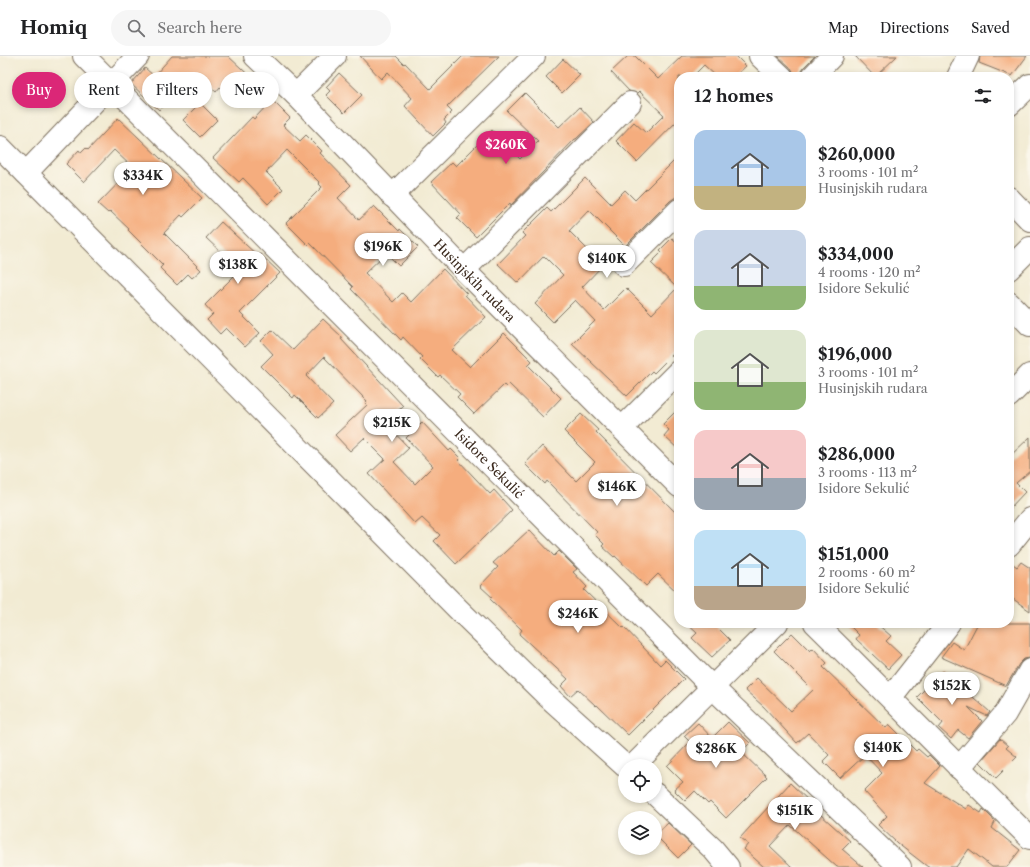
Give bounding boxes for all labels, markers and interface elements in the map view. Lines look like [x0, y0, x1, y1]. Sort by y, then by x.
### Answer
search box [111, 10, 391, 46]
text: Homiq [20, 16, 87, 39]
icon: search [125, 17, 147, 39]
text: Search here [157, 18, 242, 37]
text: Map [828, 19, 858, 37]
text: Directions [880, 19, 949, 37]
text: Saved [971, 19, 1010, 37]
chip: Buy [12, 72, 66, 108]
chip: Rent [74, 72, 134, 108]
chip: Filters [142, 72, 212, 108]
chip: New [220, 72, 279, 108]
icon: filters [972, 85, 994, 107]
text: 12 homes [694, 86, 773, 106]
pin: $260K [478, 131, 534, 165]
text: $260K [485, 136, 527, 152]
text: $260,000 [818, 144, 895, 164]
icon: home [726, 146, 774, 194]
pin: $334K [115, 162, 171, 196]
text: 3 rooms · 101 m² [818, 164, 918, 180]
text: $334K [123, 167, 163, 183]
text: Husinjskih rudara [818, 180, 928, 196]
pin: $196K [355, 233, 411, 267]
street label: Husinjskih rudara [430, 236, 519, 325]
text: $196K [363, 238, 403, 254]
text: $334,000 [818, 244, 894, 264]
pin: $140K [579, 245, 635, 279]
icon: home [726, 246, 774, 294]
text: $140K [587, 250, 627, 266]
pin: $138K [210, 251, 266, 285]
text: $138K [219, 256, 257, 272]
text: 4 rooms · 120 m² [818, 264, 921, 280]
text: Isidore Sekulić [818, 280, 910, 296]
text: $196,000 [818, 344, 892, 364]
icon: home [726, 346, 774, 394]
text: 3 rooms · 101 m² [818, 364, 918, 380]
text: Husinjskih rudara [818, 380, 928, 396]
pin: $215K [364, 409, 420, 443]
text: $215K [373, 414, 411, 430]
street label: Isidore Sekulić [452, 425, 528, 502]
text: $286,000 [818, 444, 895, 464]
icon: home [726, 446, 774, 494]
text: 3 rooms · 113 m² [818, 464, 917, 480]
pin: $146K [589, 473, 645, 507]
text: $146K [598, 478, 636, 494]
text: Isidore Sekulić [818, 480, 910, 496]
text: $151,000 [818, 544, 889, 564]
icon: home [726, 546, 774, 594]
text: 2 rooms · 60 m² [818, 564, 915, 580]
text: Isidore Sekulić [818, 580, 910, 596]
pin: $246K [550, 600, 606, 634]
text: $246K [558, 605, 598, 621]
pin: $152K [924, 672, 980, 706]
text: $152K [933, 677, 971, 693]
pin: $140K [855, 734, 911, 768]
pin: $286K [688, 735, 744, 769]
text: $140K [863, 739, 903, 755]
text: $286K [695, 740, 737, 756]
map controls [618, 759, 662, 855]
button: locate [618, 759, 662, 803]
pin: $151K [767, 797, 823, 831]
text: $151K [777, 802, 813, 818]
button: layers [618, 811, 662, 855]

